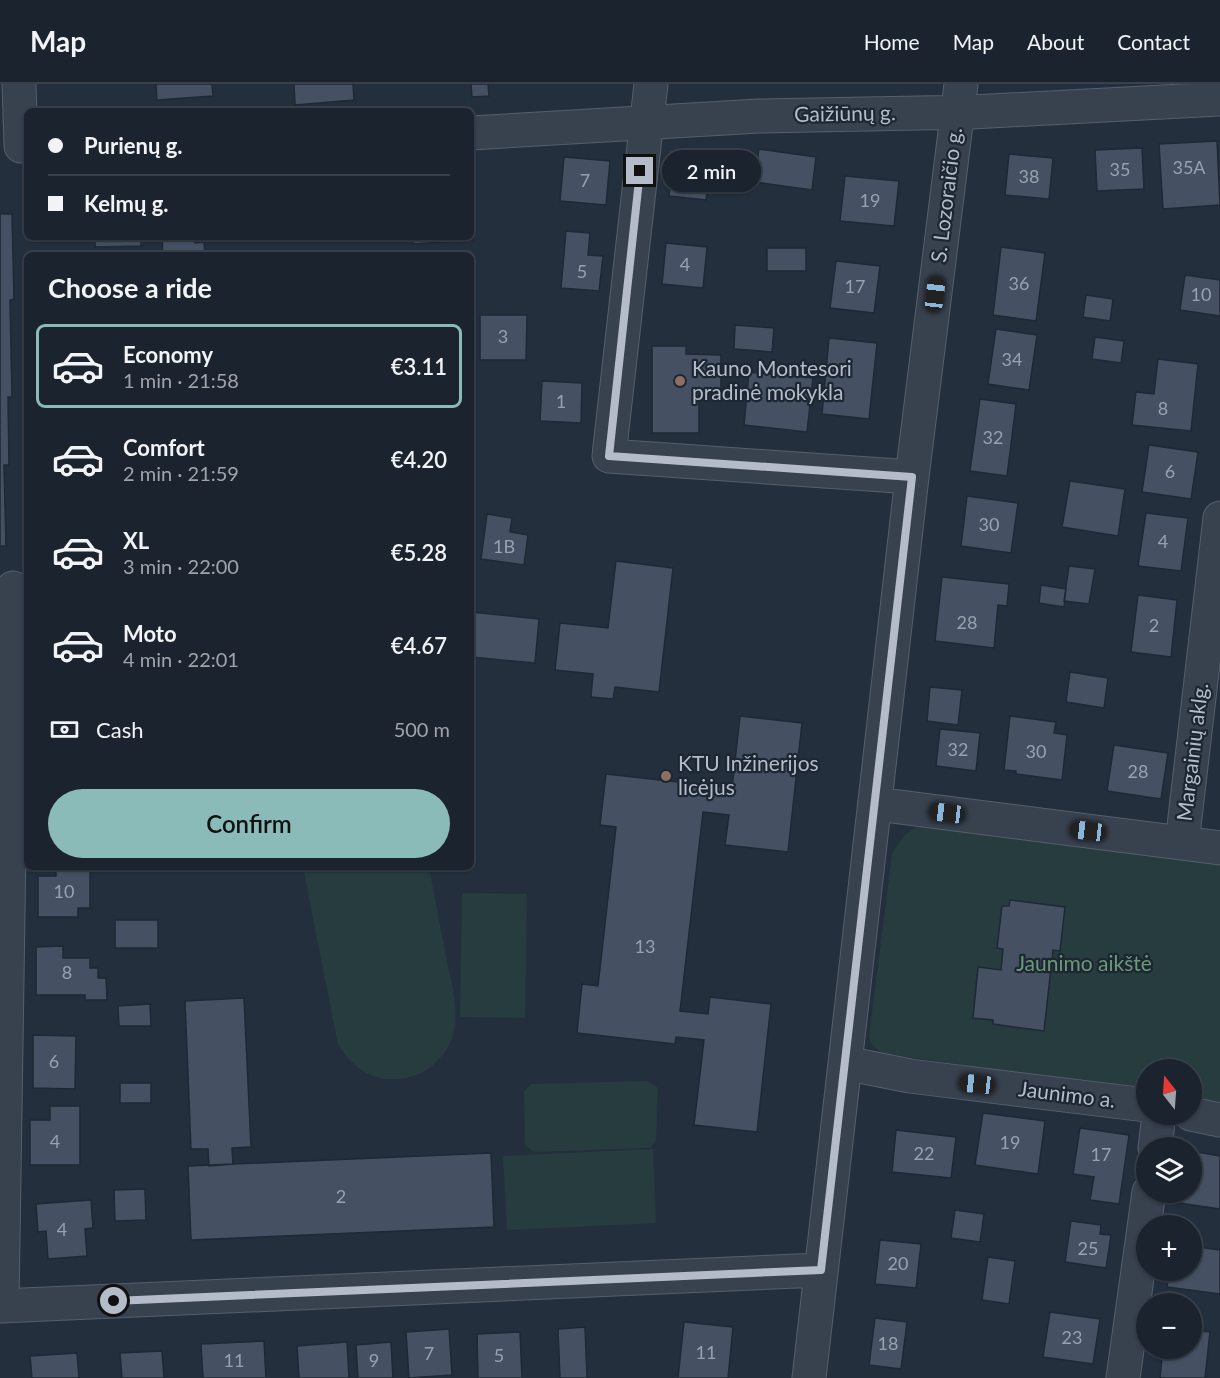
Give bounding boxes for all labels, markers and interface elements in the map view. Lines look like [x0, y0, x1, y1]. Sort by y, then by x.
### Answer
text: Map [30, 24, 86, 58]
text: Home [864, 29, 920, 54]
text: Map [953, 29, 994, 54]
text: About [1027, 29, 1084, 54]
text: Contact [1117, 29, 1190, 54]
street label: Gaižiūnų g. [794, 99, 896, 126]
street label: S. Lozoraičio g. [925, 126, 966, 264]
text: Purienų g. [84, 132, 183, 159]
callout: 2 min [661, 150, 760, 192]
house number: 35A [1172, 156, 1206, 178]
route end [626, 157, 653, 184]
house number: 35 [1110, 158, 1130, 180]
text: 2 min [687, 159, 736, 183]
house number: 38 [1019, 165, 1039, 187]
house number: 7 [580, 169, 590, 191]
house number: 19 [860, 189, 880, 211]
text: Kelmų g. [84, 190, 169, 217]
house number: 4 [680, 253, 690, 275]
house number: 5 [577, 260, 587, 282]
text: Choose a ride [48, 271, 212, 304]
house number: 36 [1009, 272, 1029, 294]
house number: 17 [845, 275, 865, 297]
car [924, 275, 946, 313]
house number: 10 [1191, 283, 1211, 305]
house number: 3 [498, 325, 508, 347]
icon: car [51, 339, 105, 393]
text: Economy [123, 341, 213, 368]
house number: 34 [1002, 348, 1022, 370]
text: €3.11 [391, 353, 447, 380]
place label: Kauno Montesori pradinė mokykla [692, 355, 852, 404]
text: 1 min · 21:58 [123, 368, 239, 392]
marker: Kauno Montesori pradinė mokykla [673, 374, 687, 388]
house number: 1 [556, 390, 566, 412]
house number: 8 [1158, 397, 1168, 419]
house number: 32 [983, 426, 1003, 448]
icon: car [51, 432, 105, 486]
text: Comfort [123, 434, 205, 461]
text: €4.20 [391, 446, 447, 473]
house number: 6 [1165, 460, 1175, 482]
text: 2 min · 21:59 [123, 461, 239, 485]
house number: 30 [979, 513, 999, 535]
icon: car [51, 525, 105, 579]
text: XL [123, 527, 149, 554]
house number: 4 [1158, 530, 1168, 552]
house number: 1B [493, 535, 515, 557]
text: €5.28 [391, 539, 447, 566]
text: 3 min · 22:00 [123, 554, 239, 578]
house number: 28 [957, 611, 977, 633]
house number: 2 [1149, 614, 1159, 636]
icon: car [51, 618, 105, 672]
text: Moto [123, 620, 177, 647]
text: €4.67 [391, 632, 447, 659]
text: 4 min · 22:01 [123, 647, 239, 671]
street label: Margainių aklg. [1171, 681, 1212, 822]
icon: cash [48, 713, 81, 746]
text: Cash [96, 716, 143, 743]
text: 500 m [394, 717, 450, 741]
house number: 32 [948, 738, 968, 760]
house number: 30 [1026, 740, 1046, 762]
place label: KTU Inžinerijos licėjus [678, 750, 819, 799]
house number: 28 [1128, 760, 1148, 782]
marker: KTU Inžinerijos licėjus [659, 769, 673, 783]
button: Confirm [48, 789, 450, 858]
car [928, 802, 966, 824]
car [1069, 820, 1107, 842]
house number: 10 [54, 880, 74, 902]
house number: 13 [635, 935, 655, 957]
park label: Jaunimo aikštė [1016, 950, 1152, 975]
house number: 8 [62, 961, 72, 983]
house number: 6 [49, 1050, 59, 1072]
north arrow [1136, 1059, 1202, 1125]
map controls [1136, 1059, 1202, 1359]
car [958, 1073, 996, 1095]
street label: Jaunimo a. [1017, 1075, 1117, 1112]
house number: 4 [50, 1130, 60, 1152]
house number: 19 [1000, 1131, 1020, 1153]
button: layers [1136, 1137, 1202, 1203]
house number: 22 [914, 1142, 934, 1164]
house number: 17 [1091, 1143, 1111, 1165]
house number: 2 [336, 1185, 346, 1207]
button: + [1136, 1215, 1202, 1281]
house number: 4 [57, 1218, 67, 1240]
house number: 25 [1078, 1237, 1098, 1259]
house number: 20 [888, 1252, 908, 1274]
route start [100, 1287, 127, 1314]
button: − [1136, 1293, 1202, 1359]
house number: 23 [1062, 1326, 1082, 1348]
house number: 18 [878, 1332, 898, 1354]
house number: 11 [696, 1341, 716, 1363]
house number: 7 [424, 1342, 434, 1364]
house number: 5 [494, 1344, 504, 1366]
house number: 11 [224, 1349, 244, 1371]
house number: 9 [369, 1349, 379, 1371]

